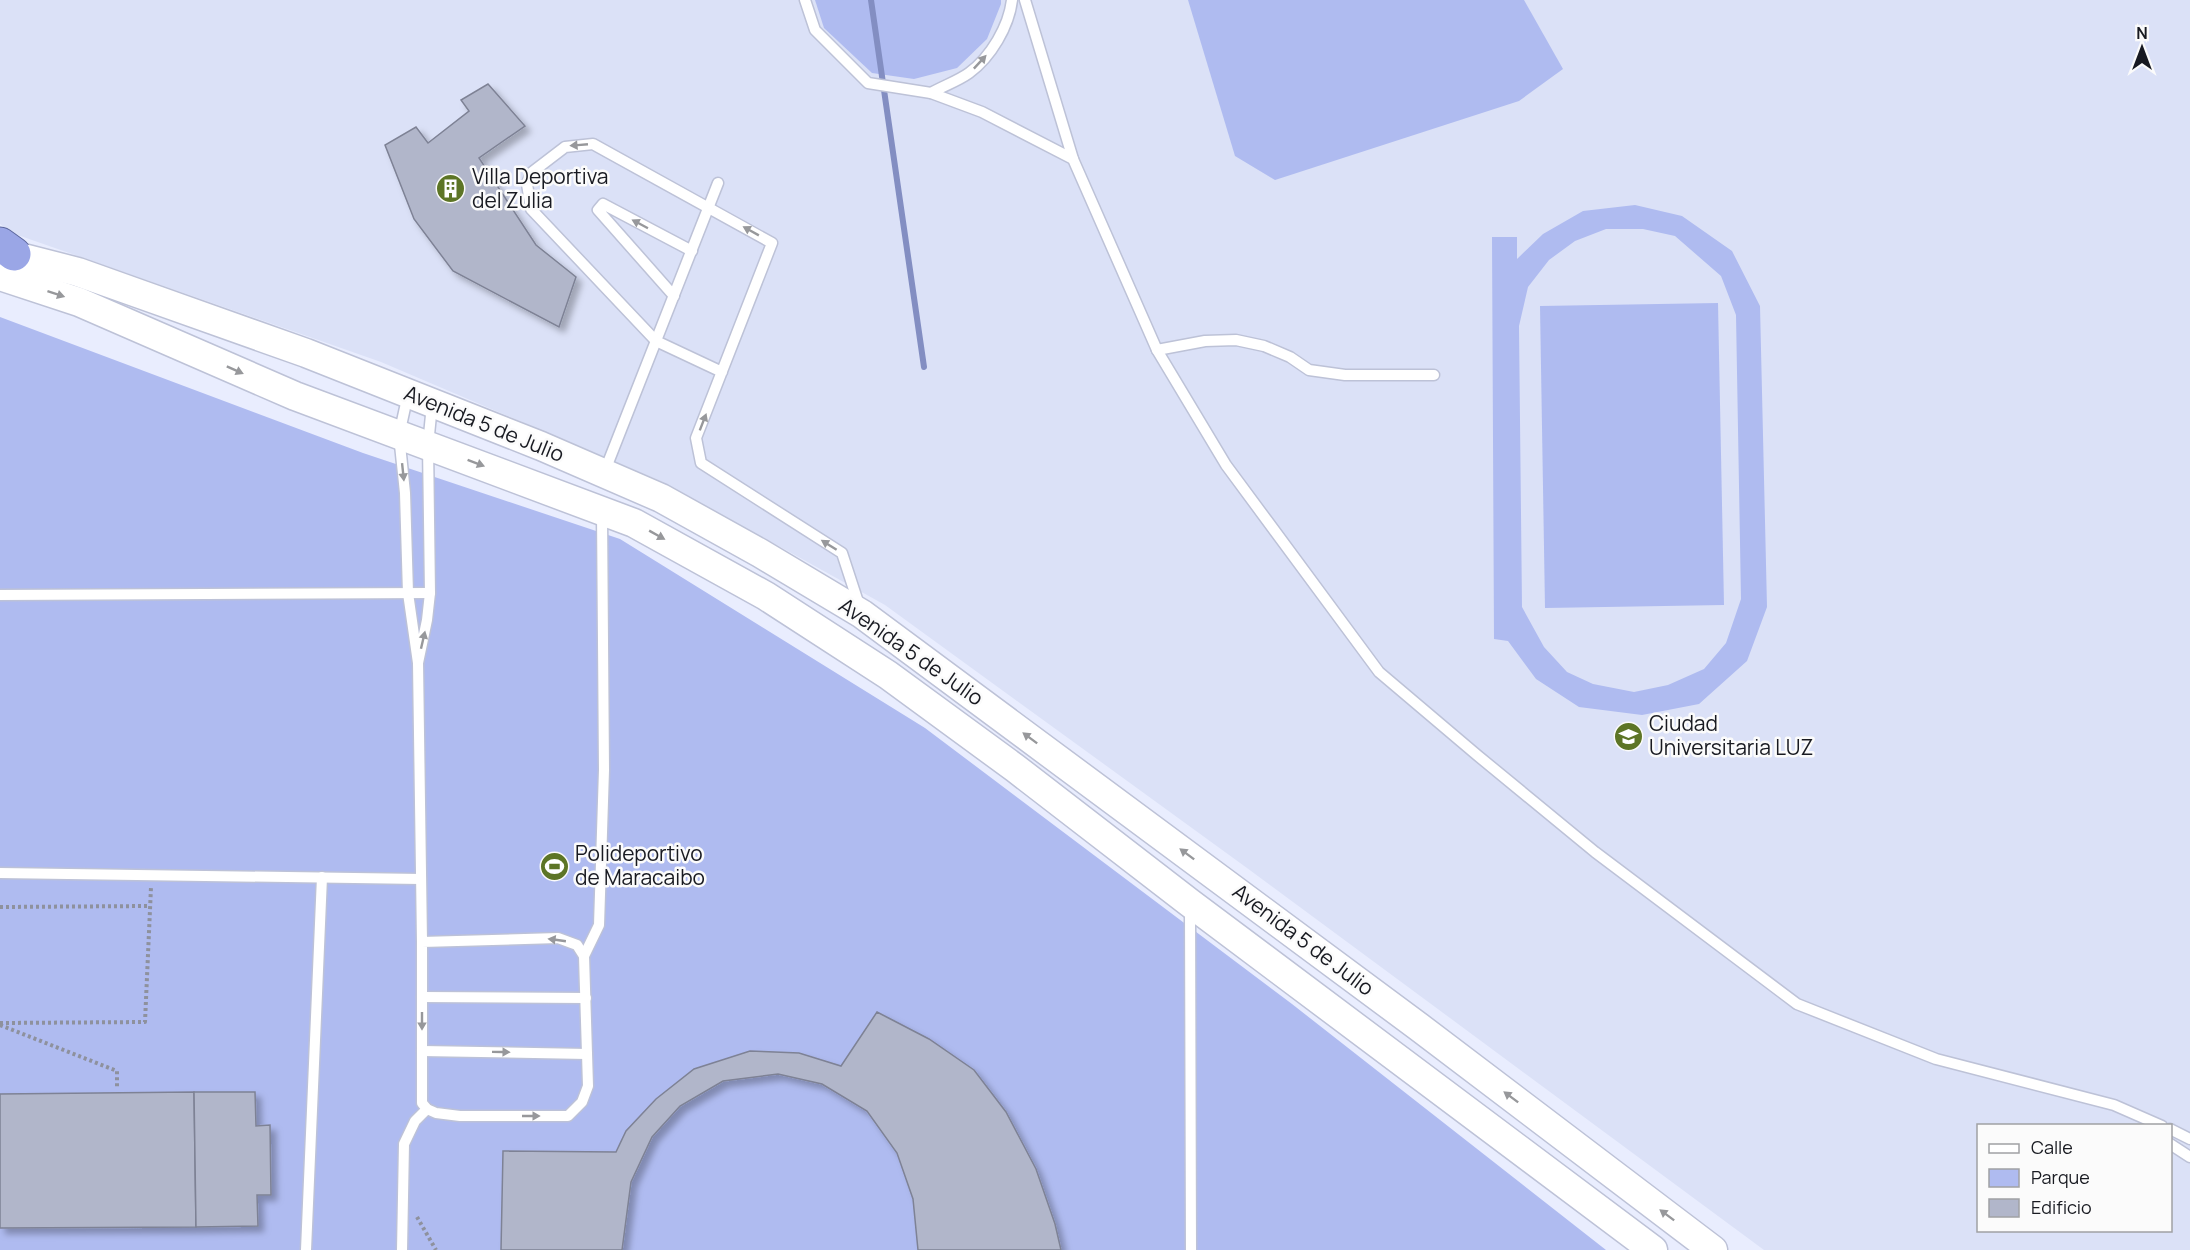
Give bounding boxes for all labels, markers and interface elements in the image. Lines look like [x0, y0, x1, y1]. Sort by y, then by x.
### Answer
north arrow [2112, 18, 2172, 78]
text: N [2136, 22, 2148, 44]
one-way arrow [973, 54, 987, 69]
one-way arrow [569, 140, 588, 150]
place label: Villa Deportiva del Zulia [472, 162, 608, 214]
building icon: Villa Deportiva del Zulia [435, 173, 467, 205]
one-way arrow [631, 219, 648, 229]
one-way arrow [743, 226, 759, 237]
one-way arrow [47, 290, 65, 299]
one-way arrow [227, 365, 245, 375]
street label: Avenida 5 de Julio [400, 378, 568, 468]
one-way arrow [698, 413, 708, 431]
one-way arrow [467, 459, 485, 469]
one-way arrow [398, 462, 408, 481]
one-way arrow [648, 530, 665, 540]
one-way arrow [821, 539, 837, 550]
street label: Avenida 5 de Julio [834, 591, 989, 711]
one-way arrow [419, 630, 428, 649]
place label: Ciudad Universitaria LUZ [1649, 709, 1814, 761]
school or university icon: Ciudad Universitaria LUZ [1612, 720, 1644, 752]
one-way arrow [1023, 733, 1038, 745]
place label: Polideportivo de Maracaibo [575, 839, 705, 891]
one-way arrow [1179, 848, 1195, 861]
sports icon: Polideportivo de Maracaibo [538, 850, 570, 882]
street label: Avenida 5 de Julio [1227, 877, 1380, 1002]
one-way arrow [548, 935, 567, 945]
one-way arrow [417, 1012, 427, 1031]
one-way arrow [492, 1048, 511, 1057]
one-way arrow [1504, 1091, 1520, 1103]
one-way arrow [522, 1111, 541, 1121]
legend [1977, 1124, 2172, 1232]
text: Calle [2031, 1135, 2073, 1159]
text: Parque [2031, 1165, 2090, 1189]
text: Edificio [2031, 1195, 2092, 1219]
one-way arrow [1659, 1209, 1674, 1221]

